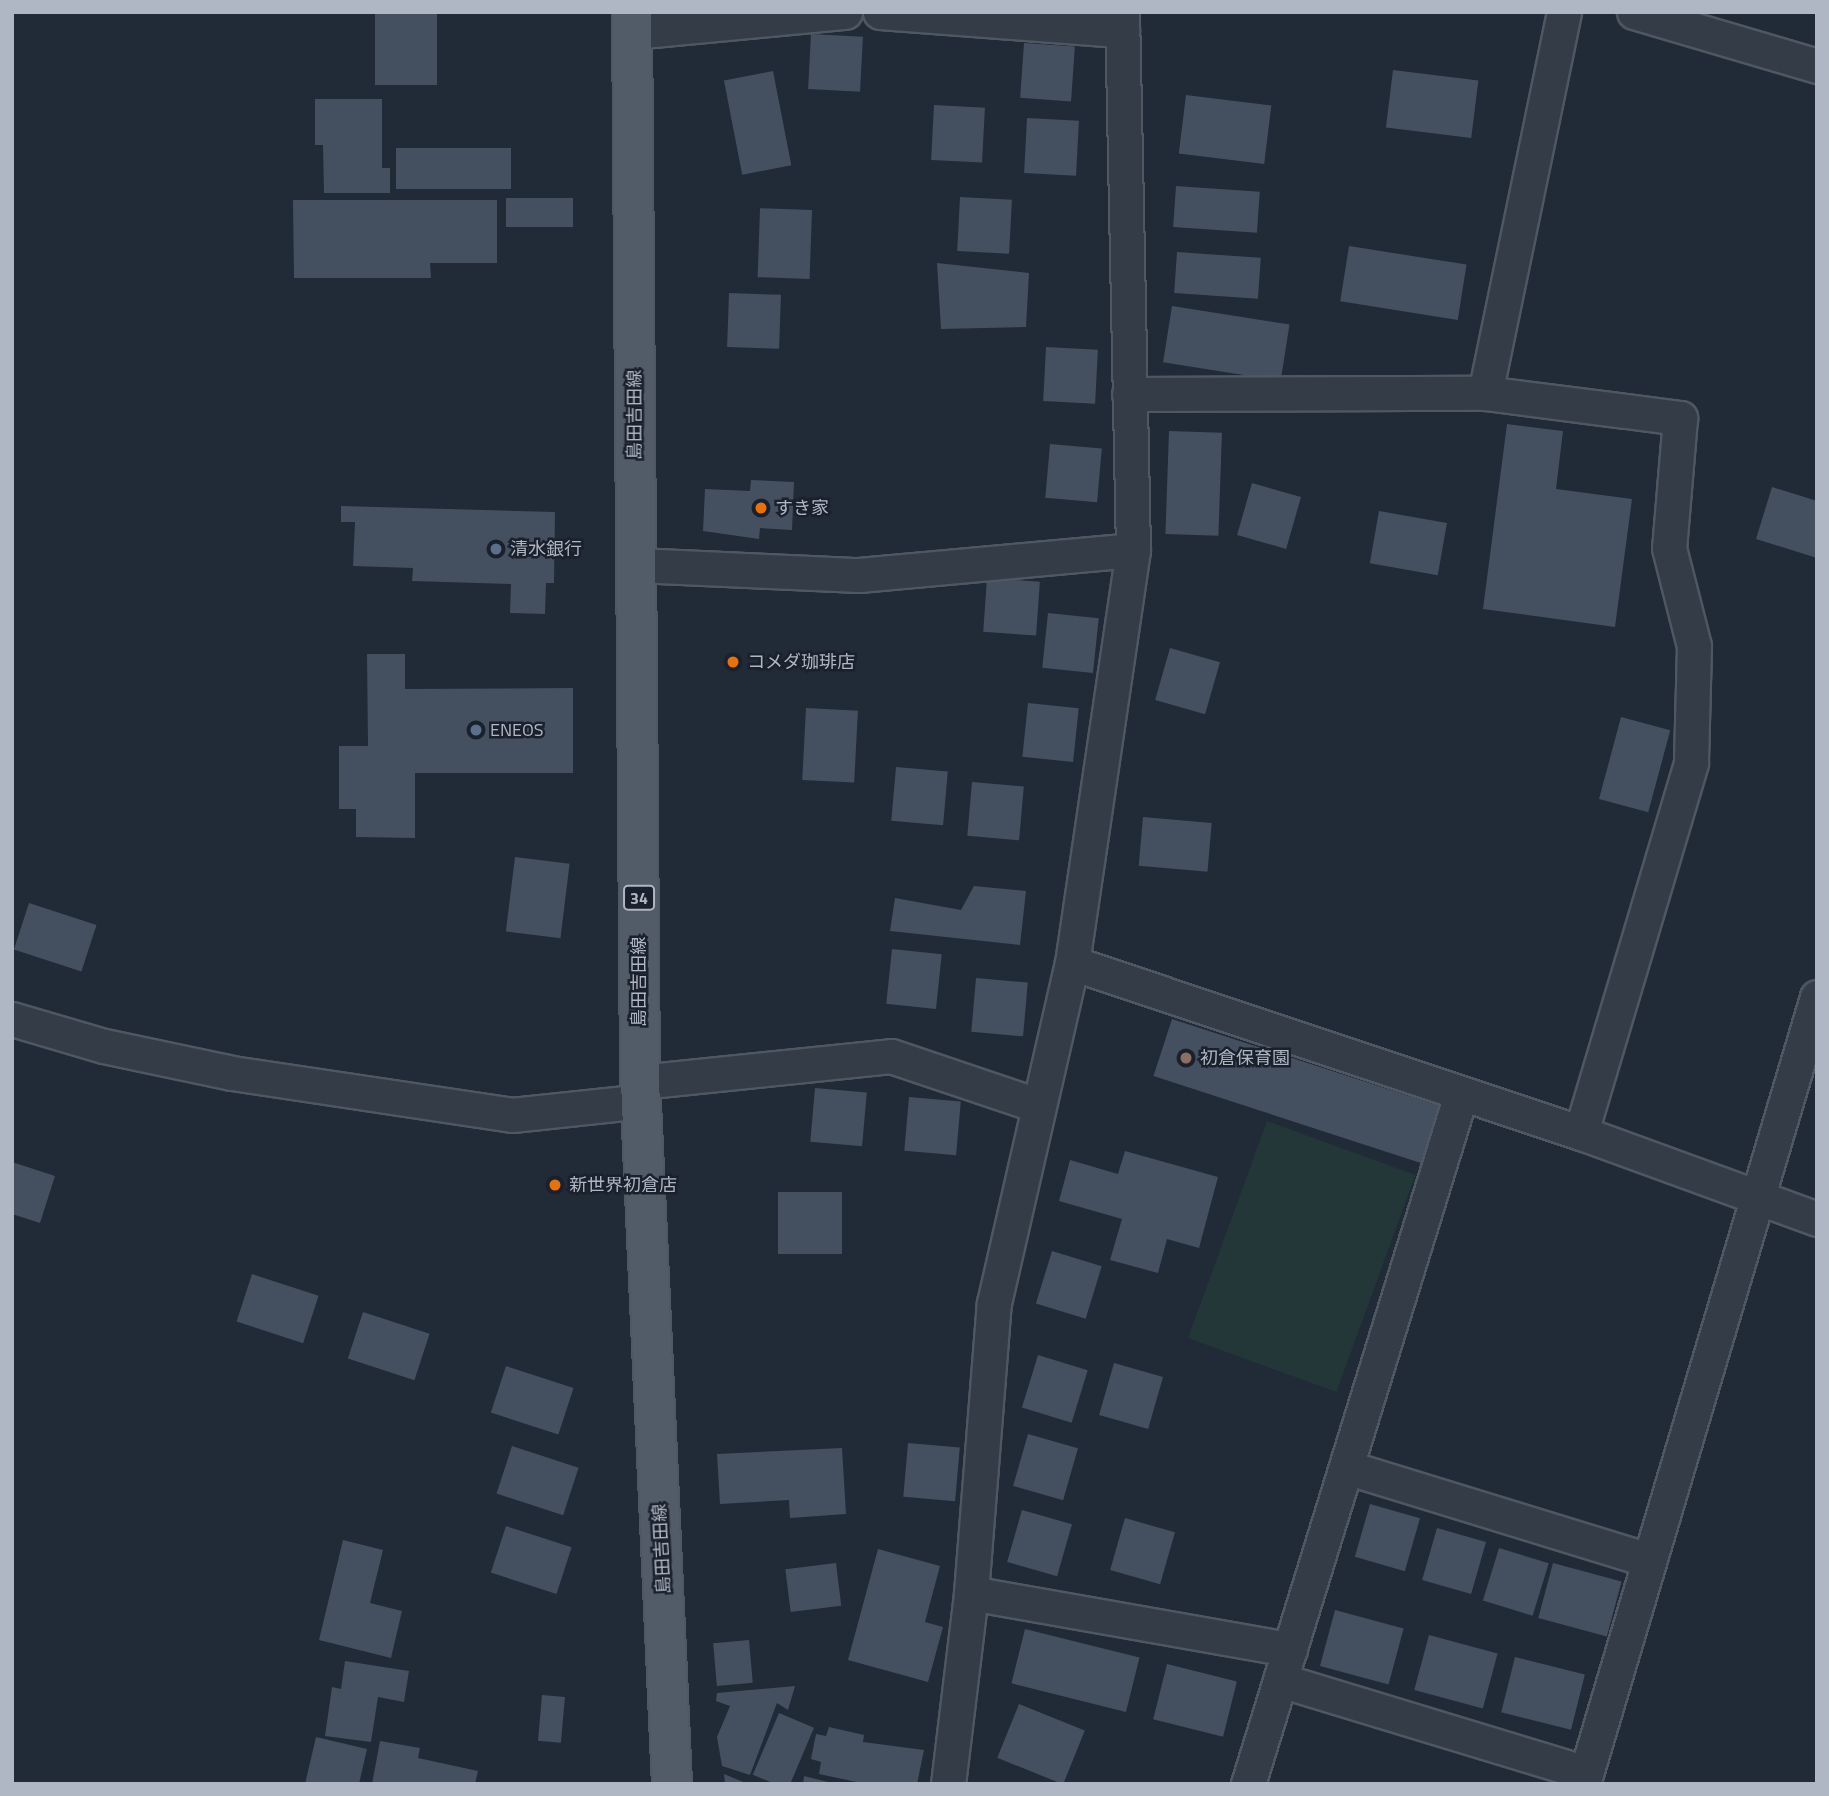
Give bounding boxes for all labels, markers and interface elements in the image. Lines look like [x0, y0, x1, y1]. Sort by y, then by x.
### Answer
street label: 島田吉田線 [624, 370, 646, 460]
place label: すき家 [775, 497, 829, 519]
marker: すき家 [753, 500, 769, 516]
place label: 清水銀行 [510, 538, 582, 560]
marker: 清水銀行 [488, 541, 504, 557]
place label: コメダ珈琲店 [747, 651, 855, 673]
marker: コメダ珈琲店 [725, 654, 741, 670]
place label: ENEOS [490, 719, 544, 741]
marker: ENEOS [468, 722, 484, 738]
road number: 34 [622, 885, 656, 910]
street label: 島田吉田線 [628, 937, 650, 1027]
place label: 初倉保育園 [1200, 1047, 1290, 1069]
marker: 初倉保育園 [1178, 1050, 1194, 1066]
place label: 新世界初倉店 [569, 1174, 677, 1196]
marker: 新世界初倉店 [547, 1177, 563, 1193]
street label: 島田吉田線 [649, 1503, 675, 1595]

